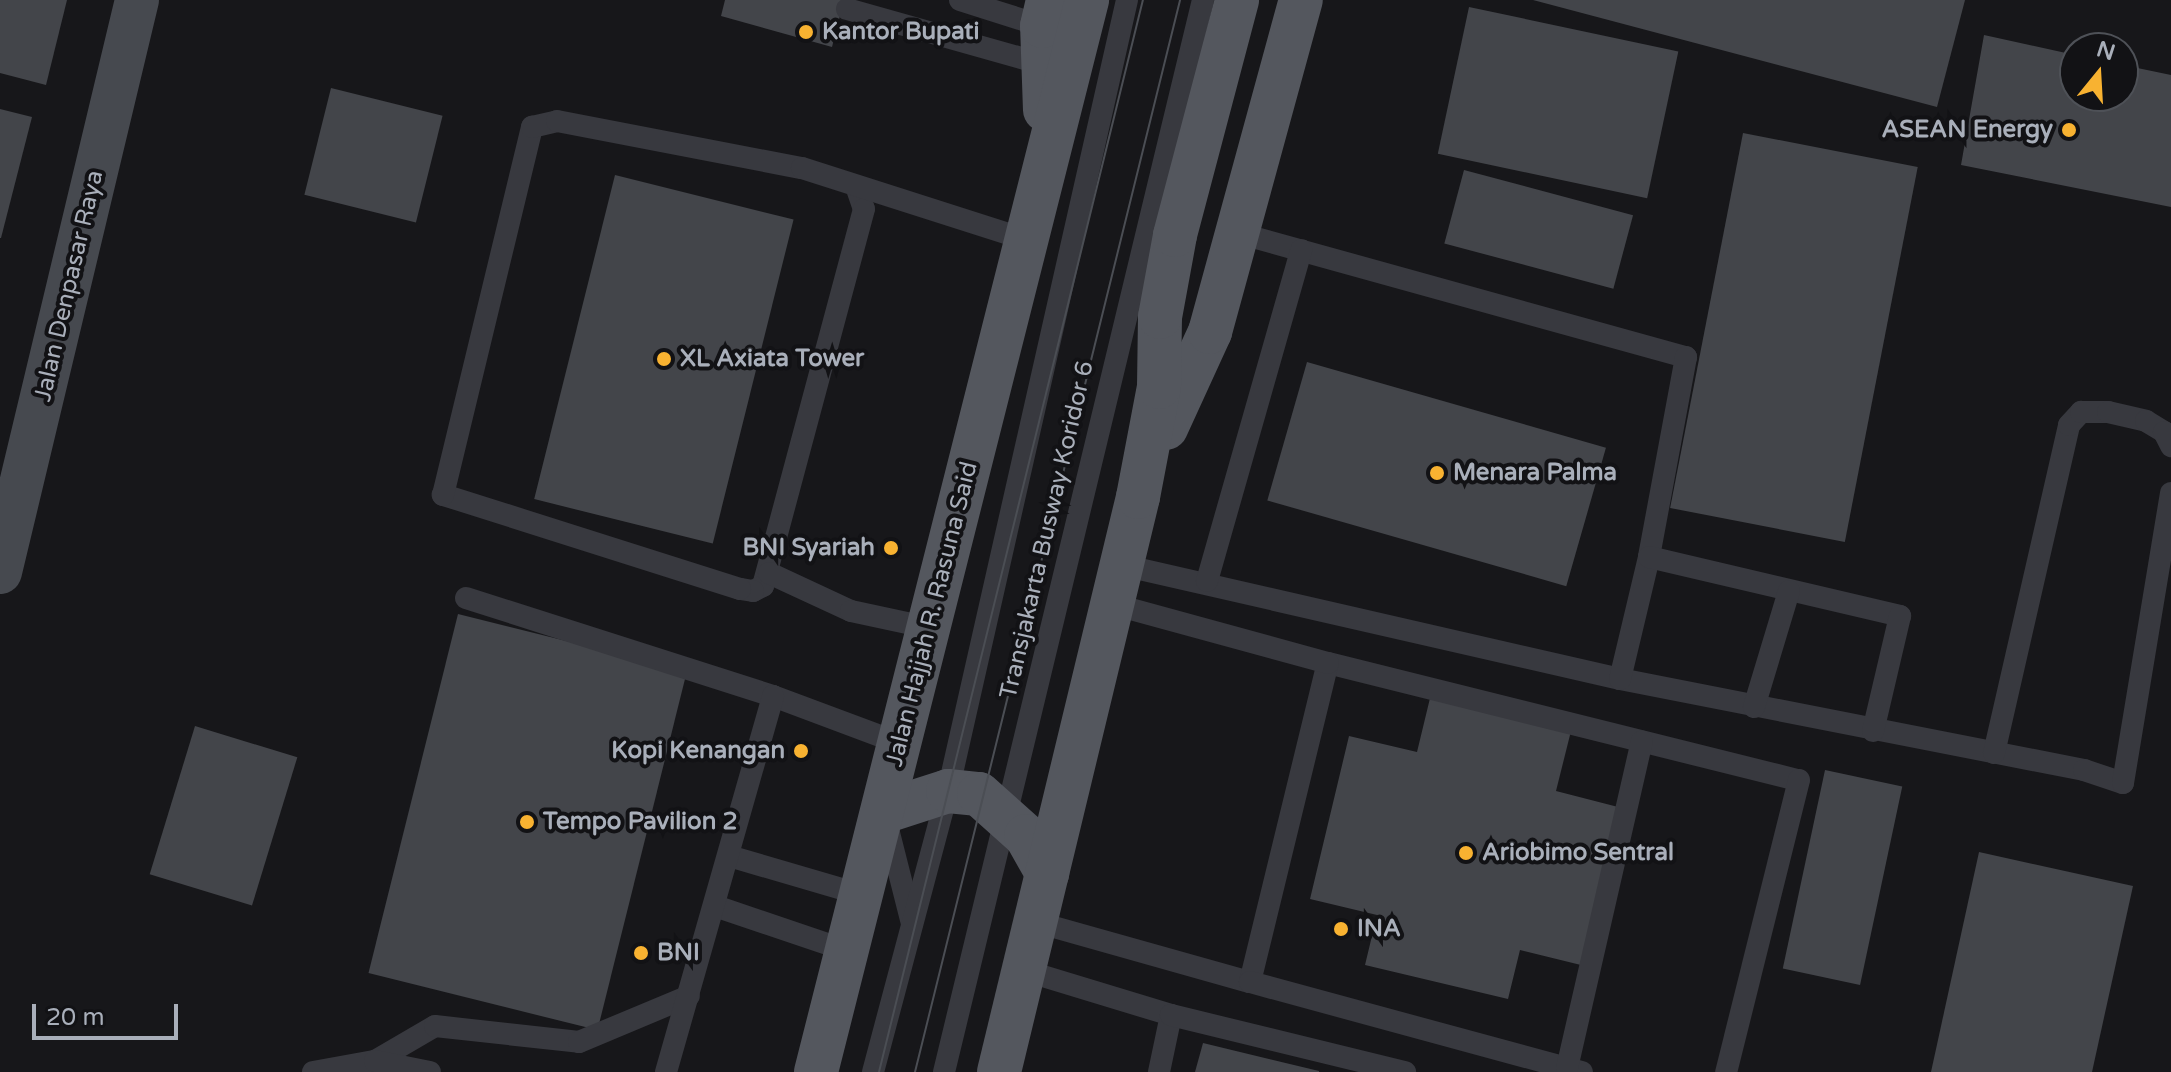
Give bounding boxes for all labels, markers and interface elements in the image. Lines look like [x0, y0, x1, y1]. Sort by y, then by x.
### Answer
place label: Kantor Bupati [822, 18, 979, 46]
marker: Kantor Bupati [797, 23, 815, 41]
north arrow [2059, 32, 2139, 112]
text: N [2093, 36, 2118, 66]
place label: ASEAN Energy [1881, 116, 2053, 144]
marker: ASEAN Energy [2060, 121, 2078, 139]
street label: Jalan Denpasar Raya [28, 168, 110, 404]
place label: XL Axiata Tower [680, 345, 864, 373]
marker: XL Axiata Tower [655, 350, 673, 368]
street label: Transjakarta Busway Koridor 6 [994, 358, 1100, 702]
street label: Jalan Hajjah R. Rasuna Said [880, 459, 984, 769]
place label: Menara Palma [1453, 459, 1617, 487]
marker: Menara Palma [1428, 464, 1446, 482]
place label: BNI Syariah [742, 534, 875, 562]
marker: BNI Syariah [882, 539, 900, 557]
place label: Kopi Kenangan [611, 737, 785, 765]
marker: Kopi Kenangan [792, 742, 810, 760]
place label: Tempo Pavilion 2 [543, 808, 738, 836]
marker: Tempo Pavilion 2 [518, 813, 536, 831]
place label: Ariobimo Sentral [1482, 839, 1674, 867]
marker: Ariobimo Sentral [1457, 844, 1475, 862]
place label: INA [1357, 915, 1401, 943]
marker: INA [1332, 920, 1350, 938]
place label: BNI [657, 939, 700, 967]
marker: BNI [632, 944, 650, 962]
scale bar [36, 988, 182, 1038]
text: 20 m [46, 1003, 104, 1032]

